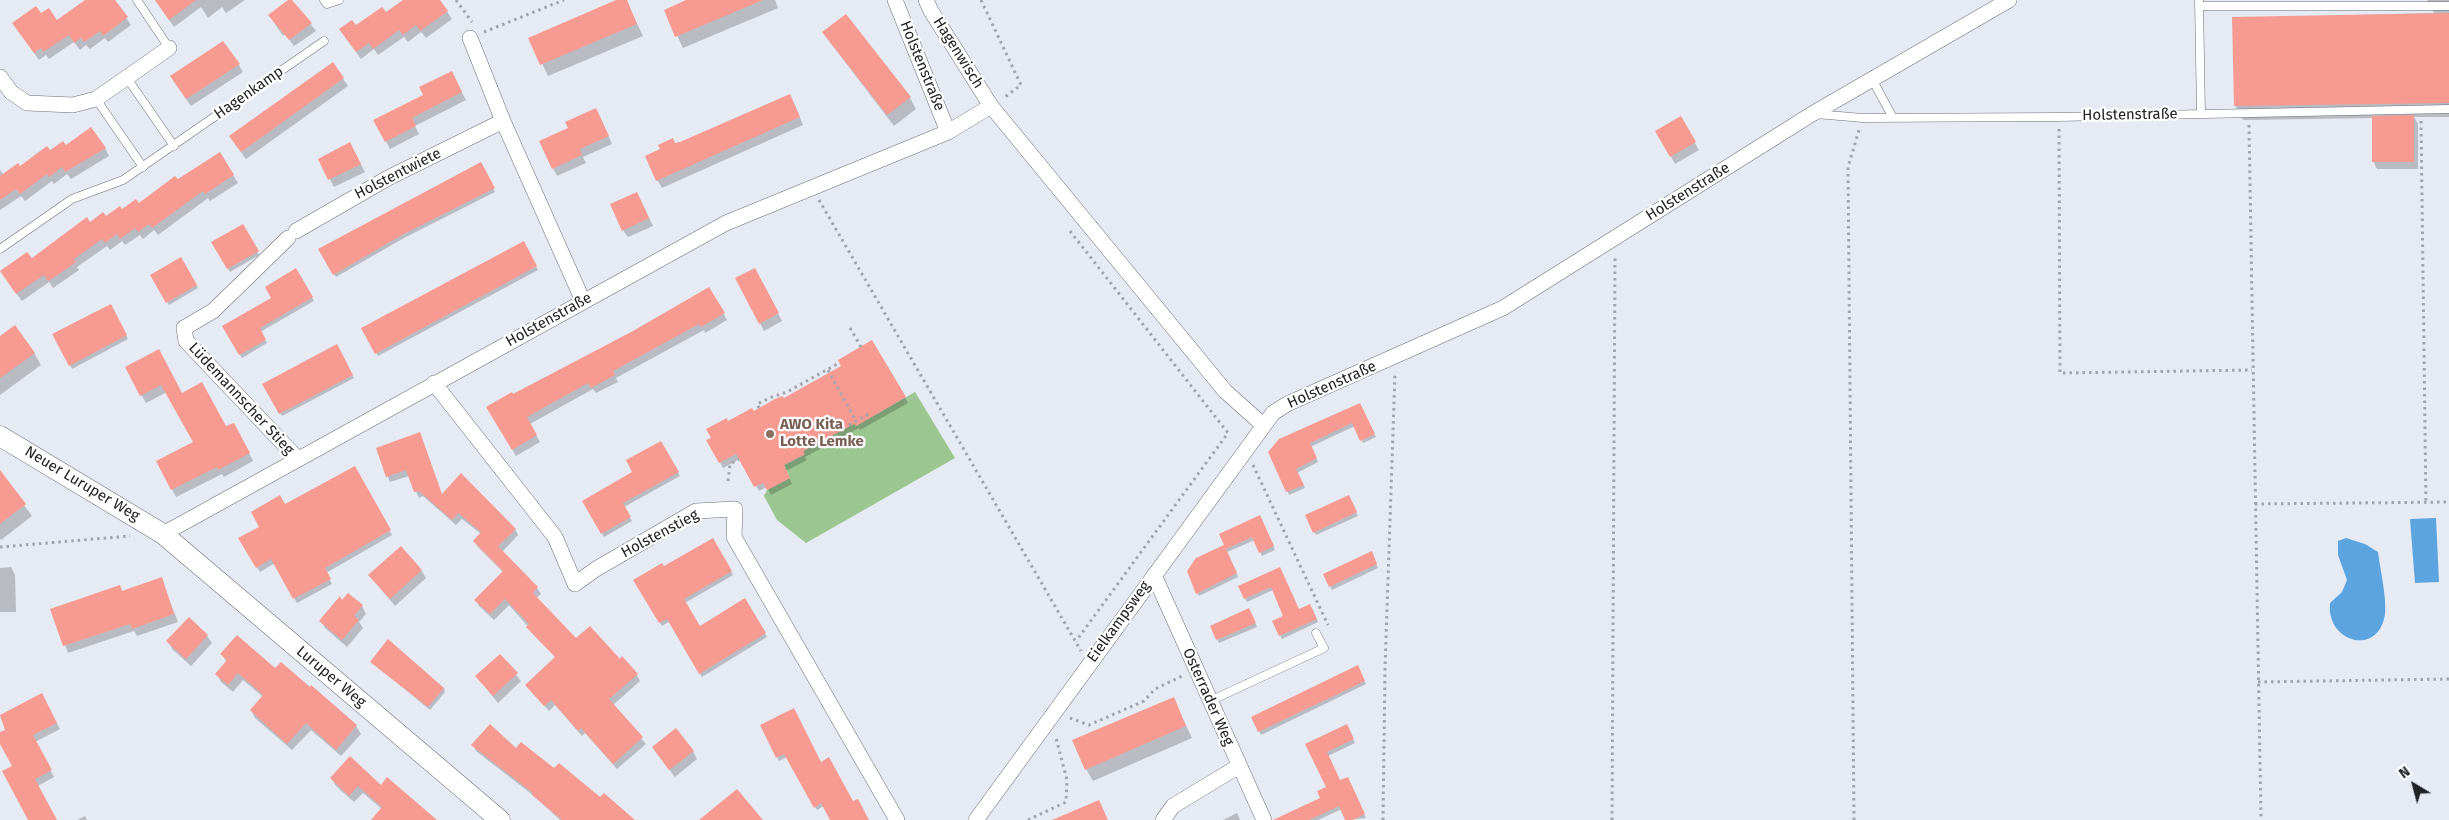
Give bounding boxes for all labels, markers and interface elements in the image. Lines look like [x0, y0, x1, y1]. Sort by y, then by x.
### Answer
street label: Hagenwisch [929, 14, 987, 92]
street label: Holstenstraße [896, 18, 948, 114]
street label: Hagenkamp [211, 63, 287, 123]
street label: Holstenstraße [2082, 105, 2178, 125]
street label: Holstentwiete [352, 145, 444, 203]
street label: Holstenstraße [1643, 159, 1733, 225]
street label: Holstenstraße [503, 289, 595, 351]
street label: Lüdemannscher Stieg [184, 339, 298, 459]
street label: Holstenstraße [1285, 357, 1379, 413]
place label: AWO Kita Lotte Lemke [780, 416, 864, 451]
marker: AWO Kita Lotte Lemke [764, 428, 776, 440]
street label: Neuer Luruper Weg [21, 443, 143, 525]
street label: Holstenstieg [618, 506, 702, 562]
street label: Eielkampsweg [1084, 578, 1154, 666]
street label: Luruper Weg [292, 643, 370, 711]
street label: Osterrader Weg [1178, 645, 1238, 749]
north arrow [2389, 760, 2439, 810]
text: N [2396, 763, 2413, 782]

